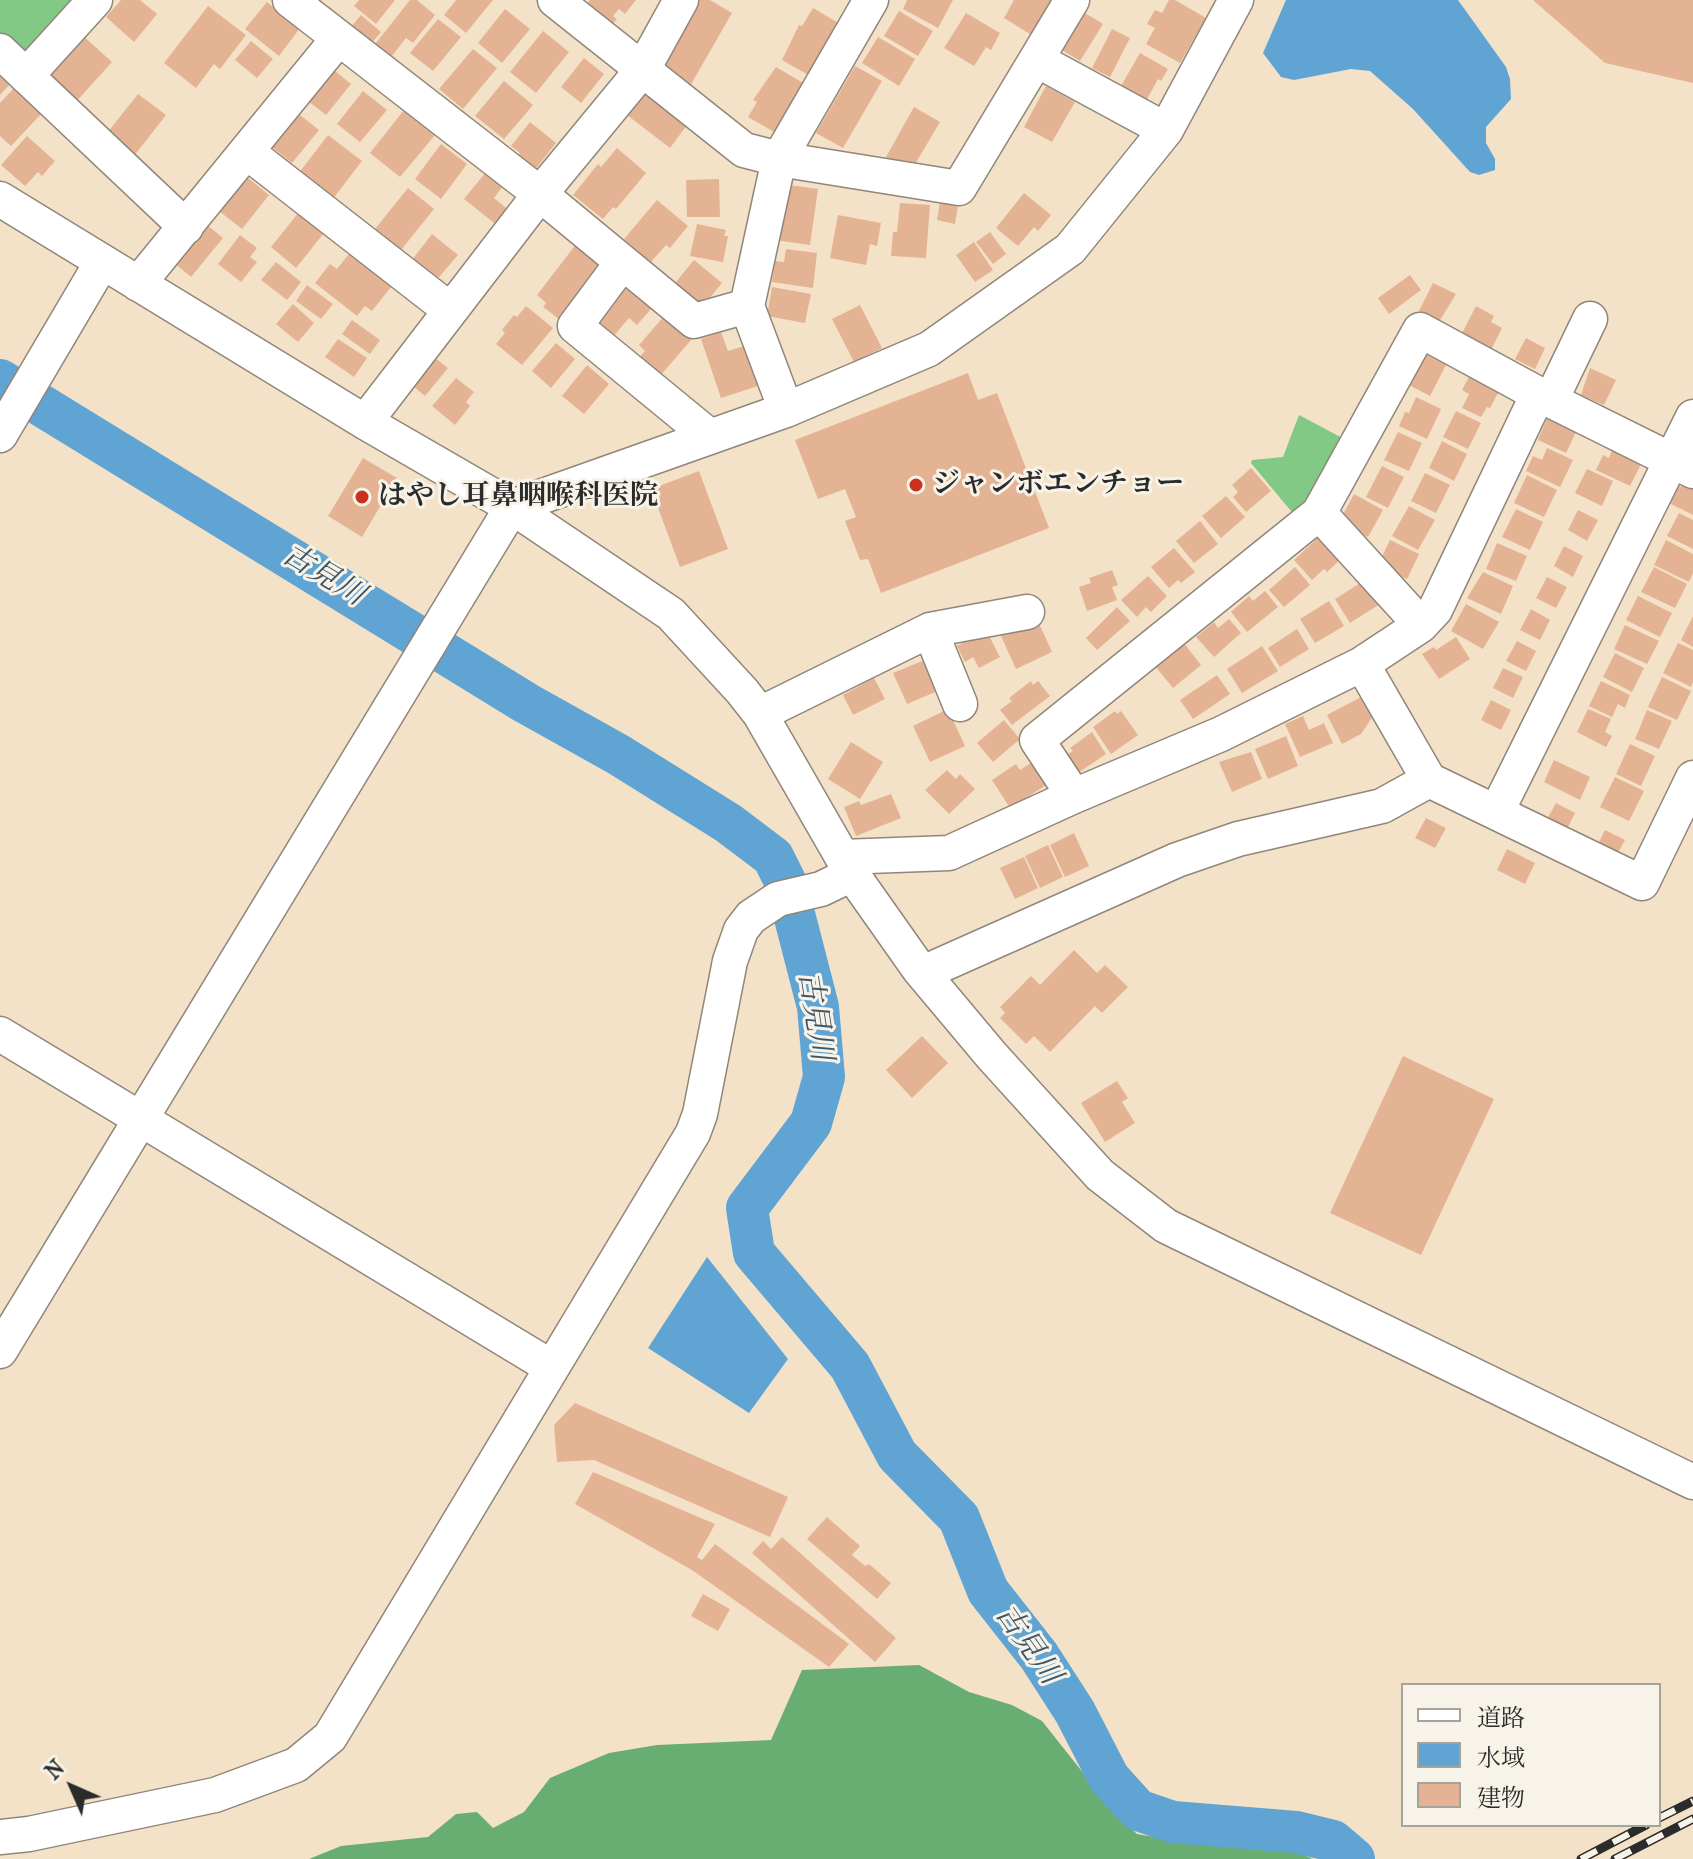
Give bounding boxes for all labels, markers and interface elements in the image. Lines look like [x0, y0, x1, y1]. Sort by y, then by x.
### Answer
place label: ジャンボエンチョー [932, 468, 1184, 502]
marker: ジャンボエンチョー [907, 476, 925, 494]
place label: はやし耳鼻咽喉科医院 [378, 480, 658, 514]
marker: はやし耳鼻咽喉科医院 [353, 488, 371, 506]
water label: 古見川 [275, 537, 371, 615]
water label: 古見川 [789, 969, 839, 1063]
water label: 古見川 [986, 1598, 1068, 1692]
legend [1401, 1683, 1661, 1827]
text: 道路 [1477, 1704, 1525, 1732]
text: 水域 [1477, 1744, 1525, 1772]
north arrow [32, 1747, 112, 1827]
text: N [40, 1755, 70, 1785]
text: 建物 [1477, 1784, 1525, 1812]

